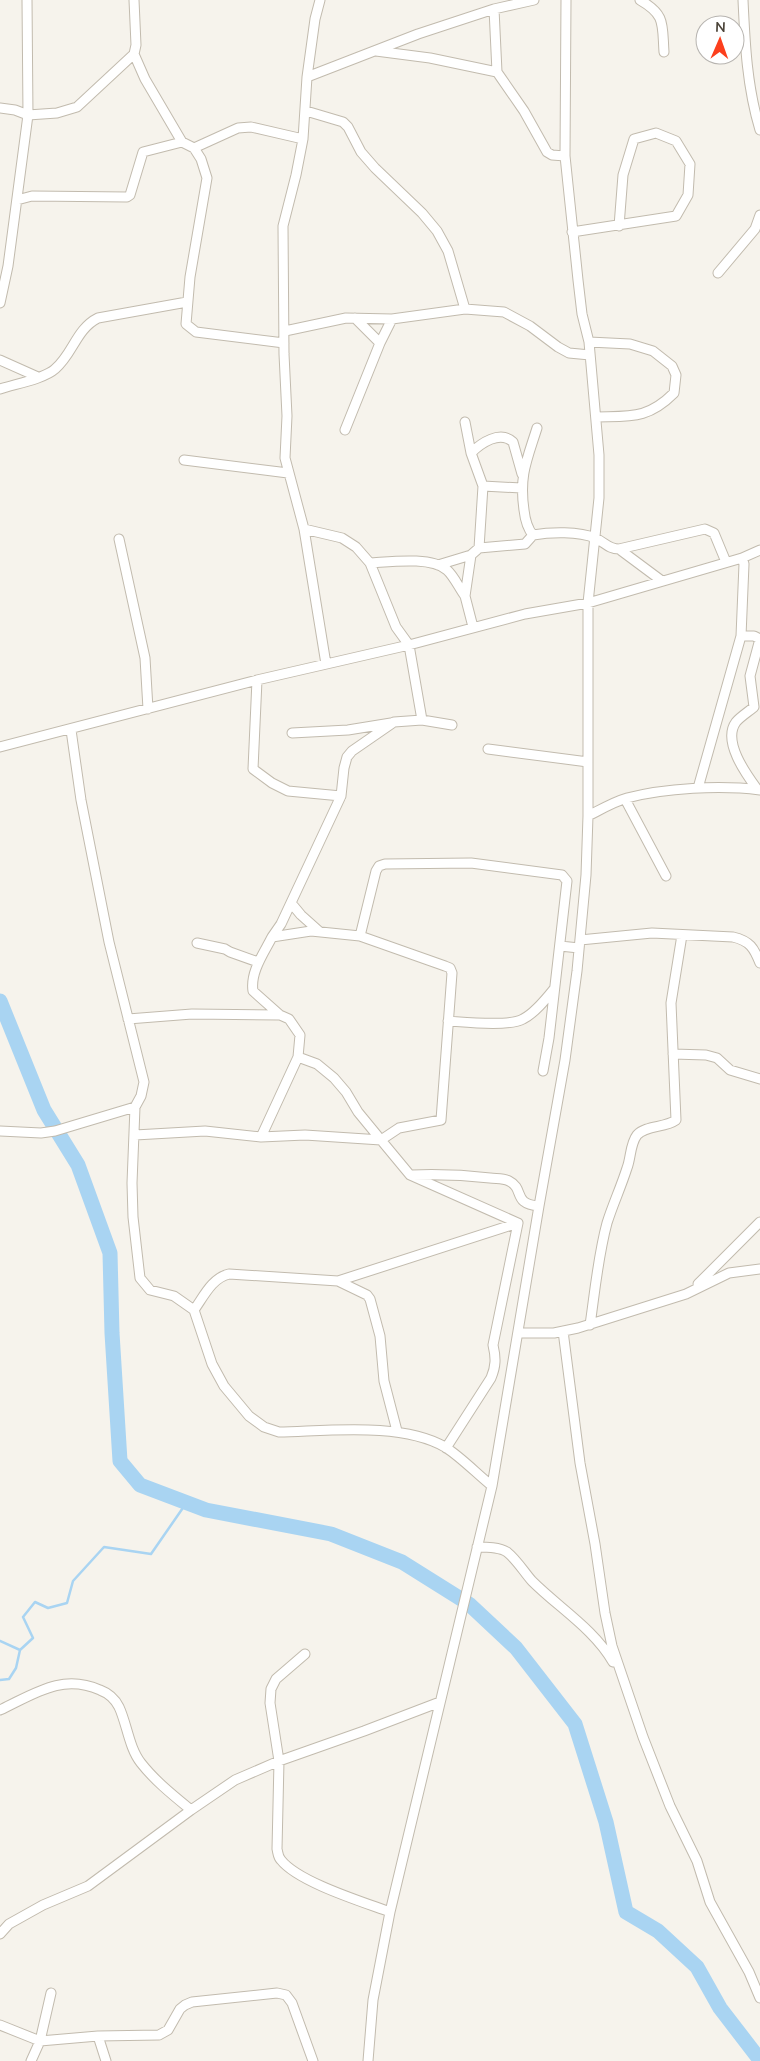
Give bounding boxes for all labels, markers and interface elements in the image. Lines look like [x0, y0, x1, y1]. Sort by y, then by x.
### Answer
north arrow [695, 15, 745, 65]
text: N [715, 18, 726, 36]

